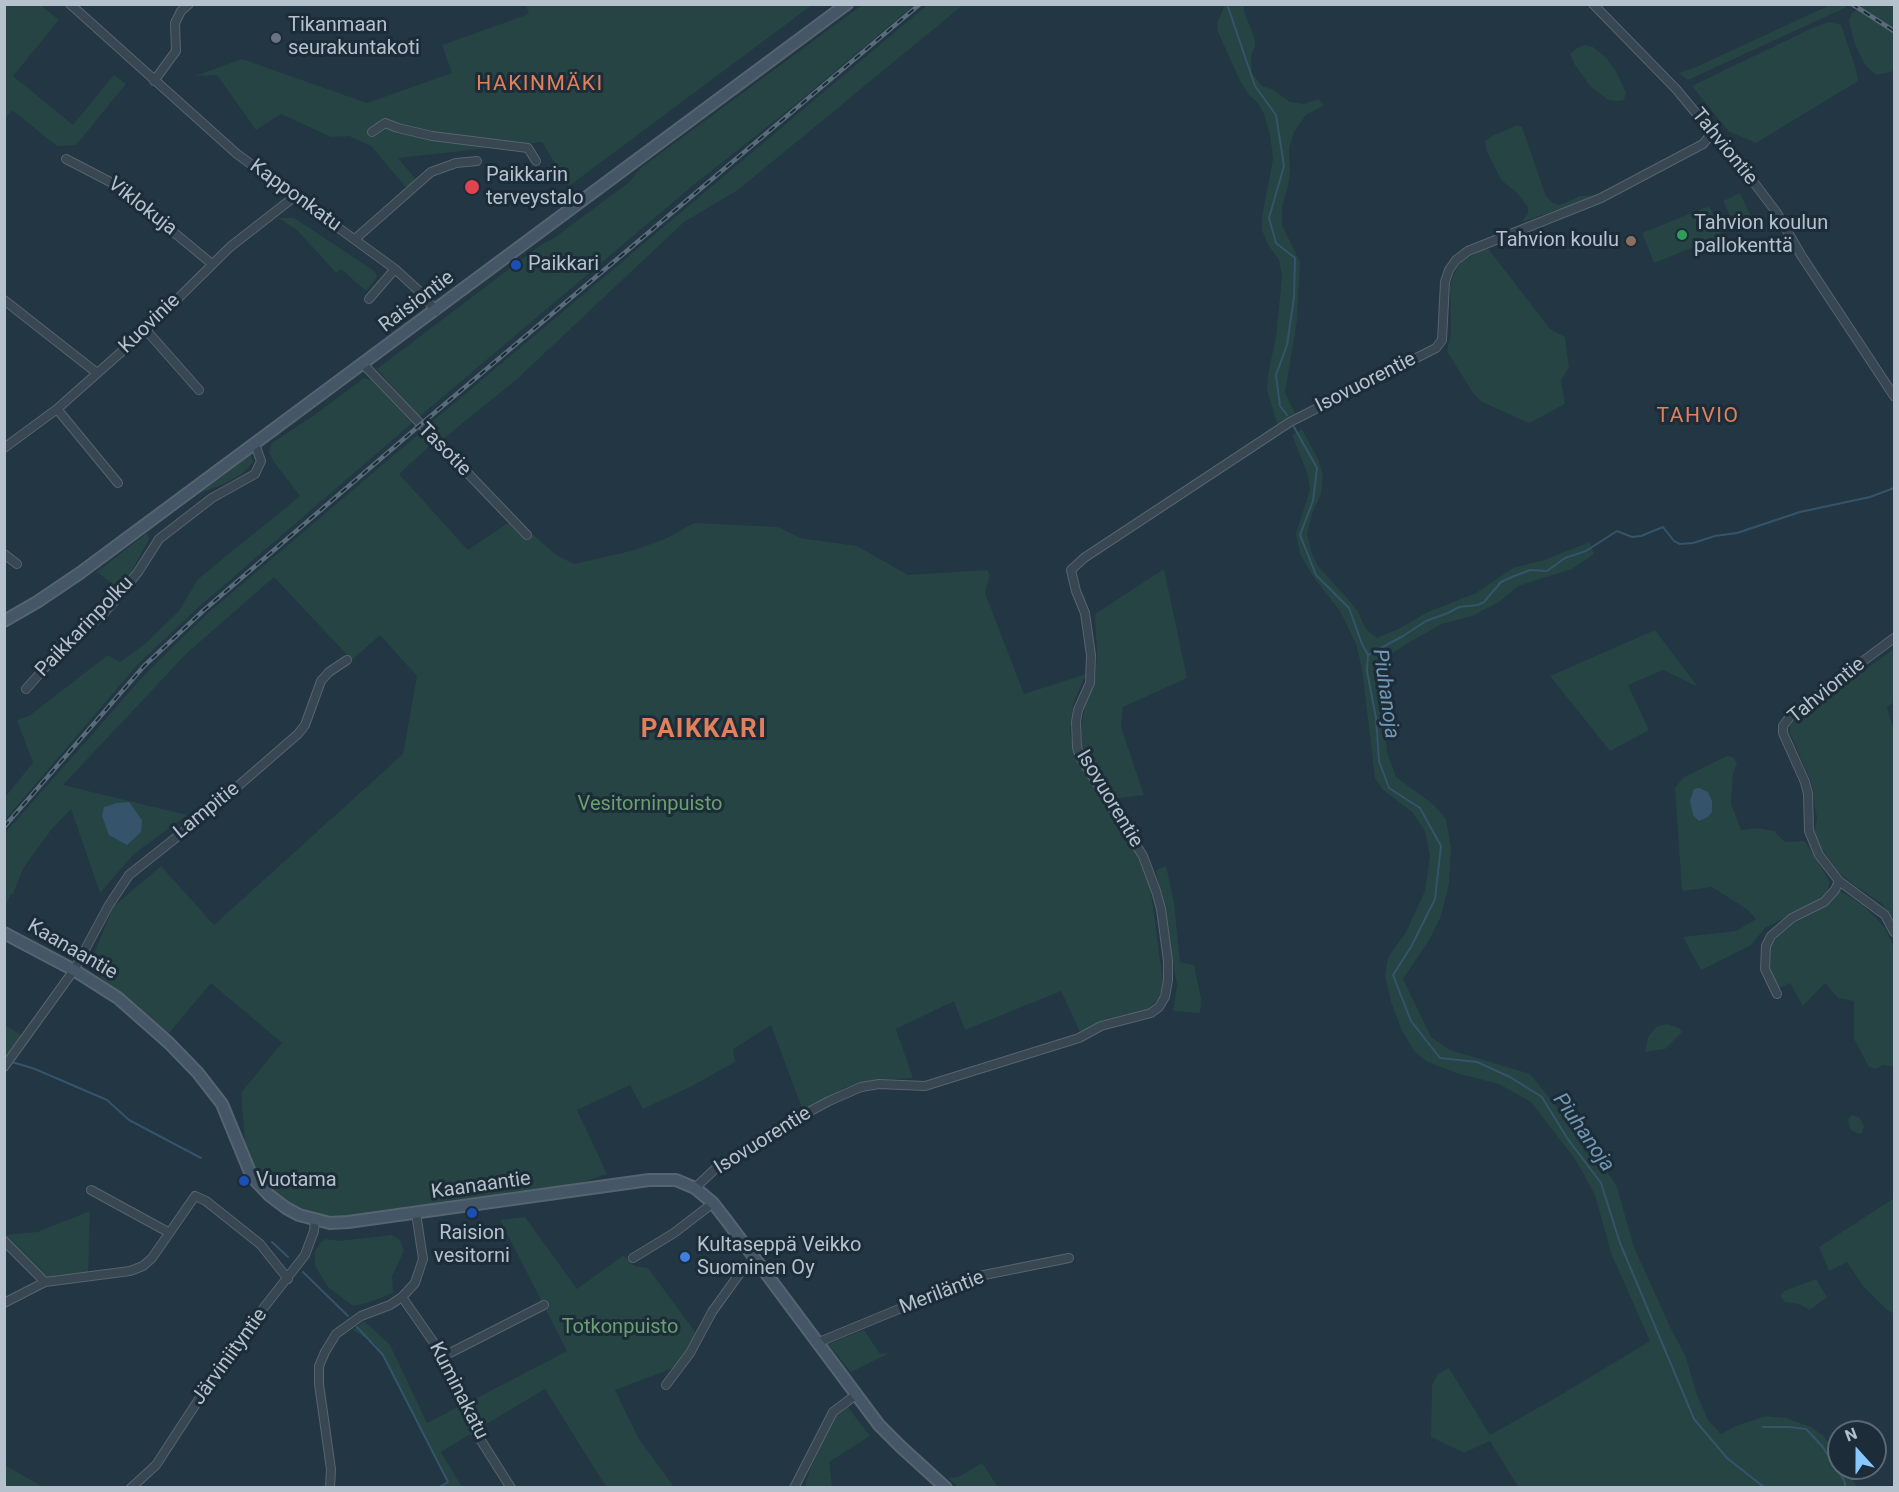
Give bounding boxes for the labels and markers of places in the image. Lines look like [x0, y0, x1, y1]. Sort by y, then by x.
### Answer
place label: Tikanmaan seurakuntakoti [288, 14, 420, 61]
marker: Tikanmaan seurakuntakoti [269, 31, 283, 45]
place label: Paikkarin terveystalo [486, 164, 584, 211]
marker: Paikkarin terveystalo [463, 178, 481, 196]
place label: Tahvion koulun pallokenttä [1694, 212, 1828, 259]
marker: Tahvion koulun pallokenttä [1675, 228, 1689, 242]
place label: Tahvion koulu [1496, 229, 1619, 253]
marker: Tahvion koulu [1624, 234, 1638, 248]
place label: Paikkari [528, 253, 599, 277]
marker: Paikkari [509, 258, 523, 272]
place label: Vuotama [256, 1169, 337, 1193]
marker: Vuotama [237, 1174, 251, 1188]
marker: Raision vesitorni [465, 1206, 479, 1220]
place label: Raision vesitorni [434, 1222, 510, 1269]
place label: Kultaseppä Veikko Suominen Oy [697, 1234, 861, 1281]
marker: Kultaseppä Veikko Suominen Oy [678, 1250, 692, 1264]

